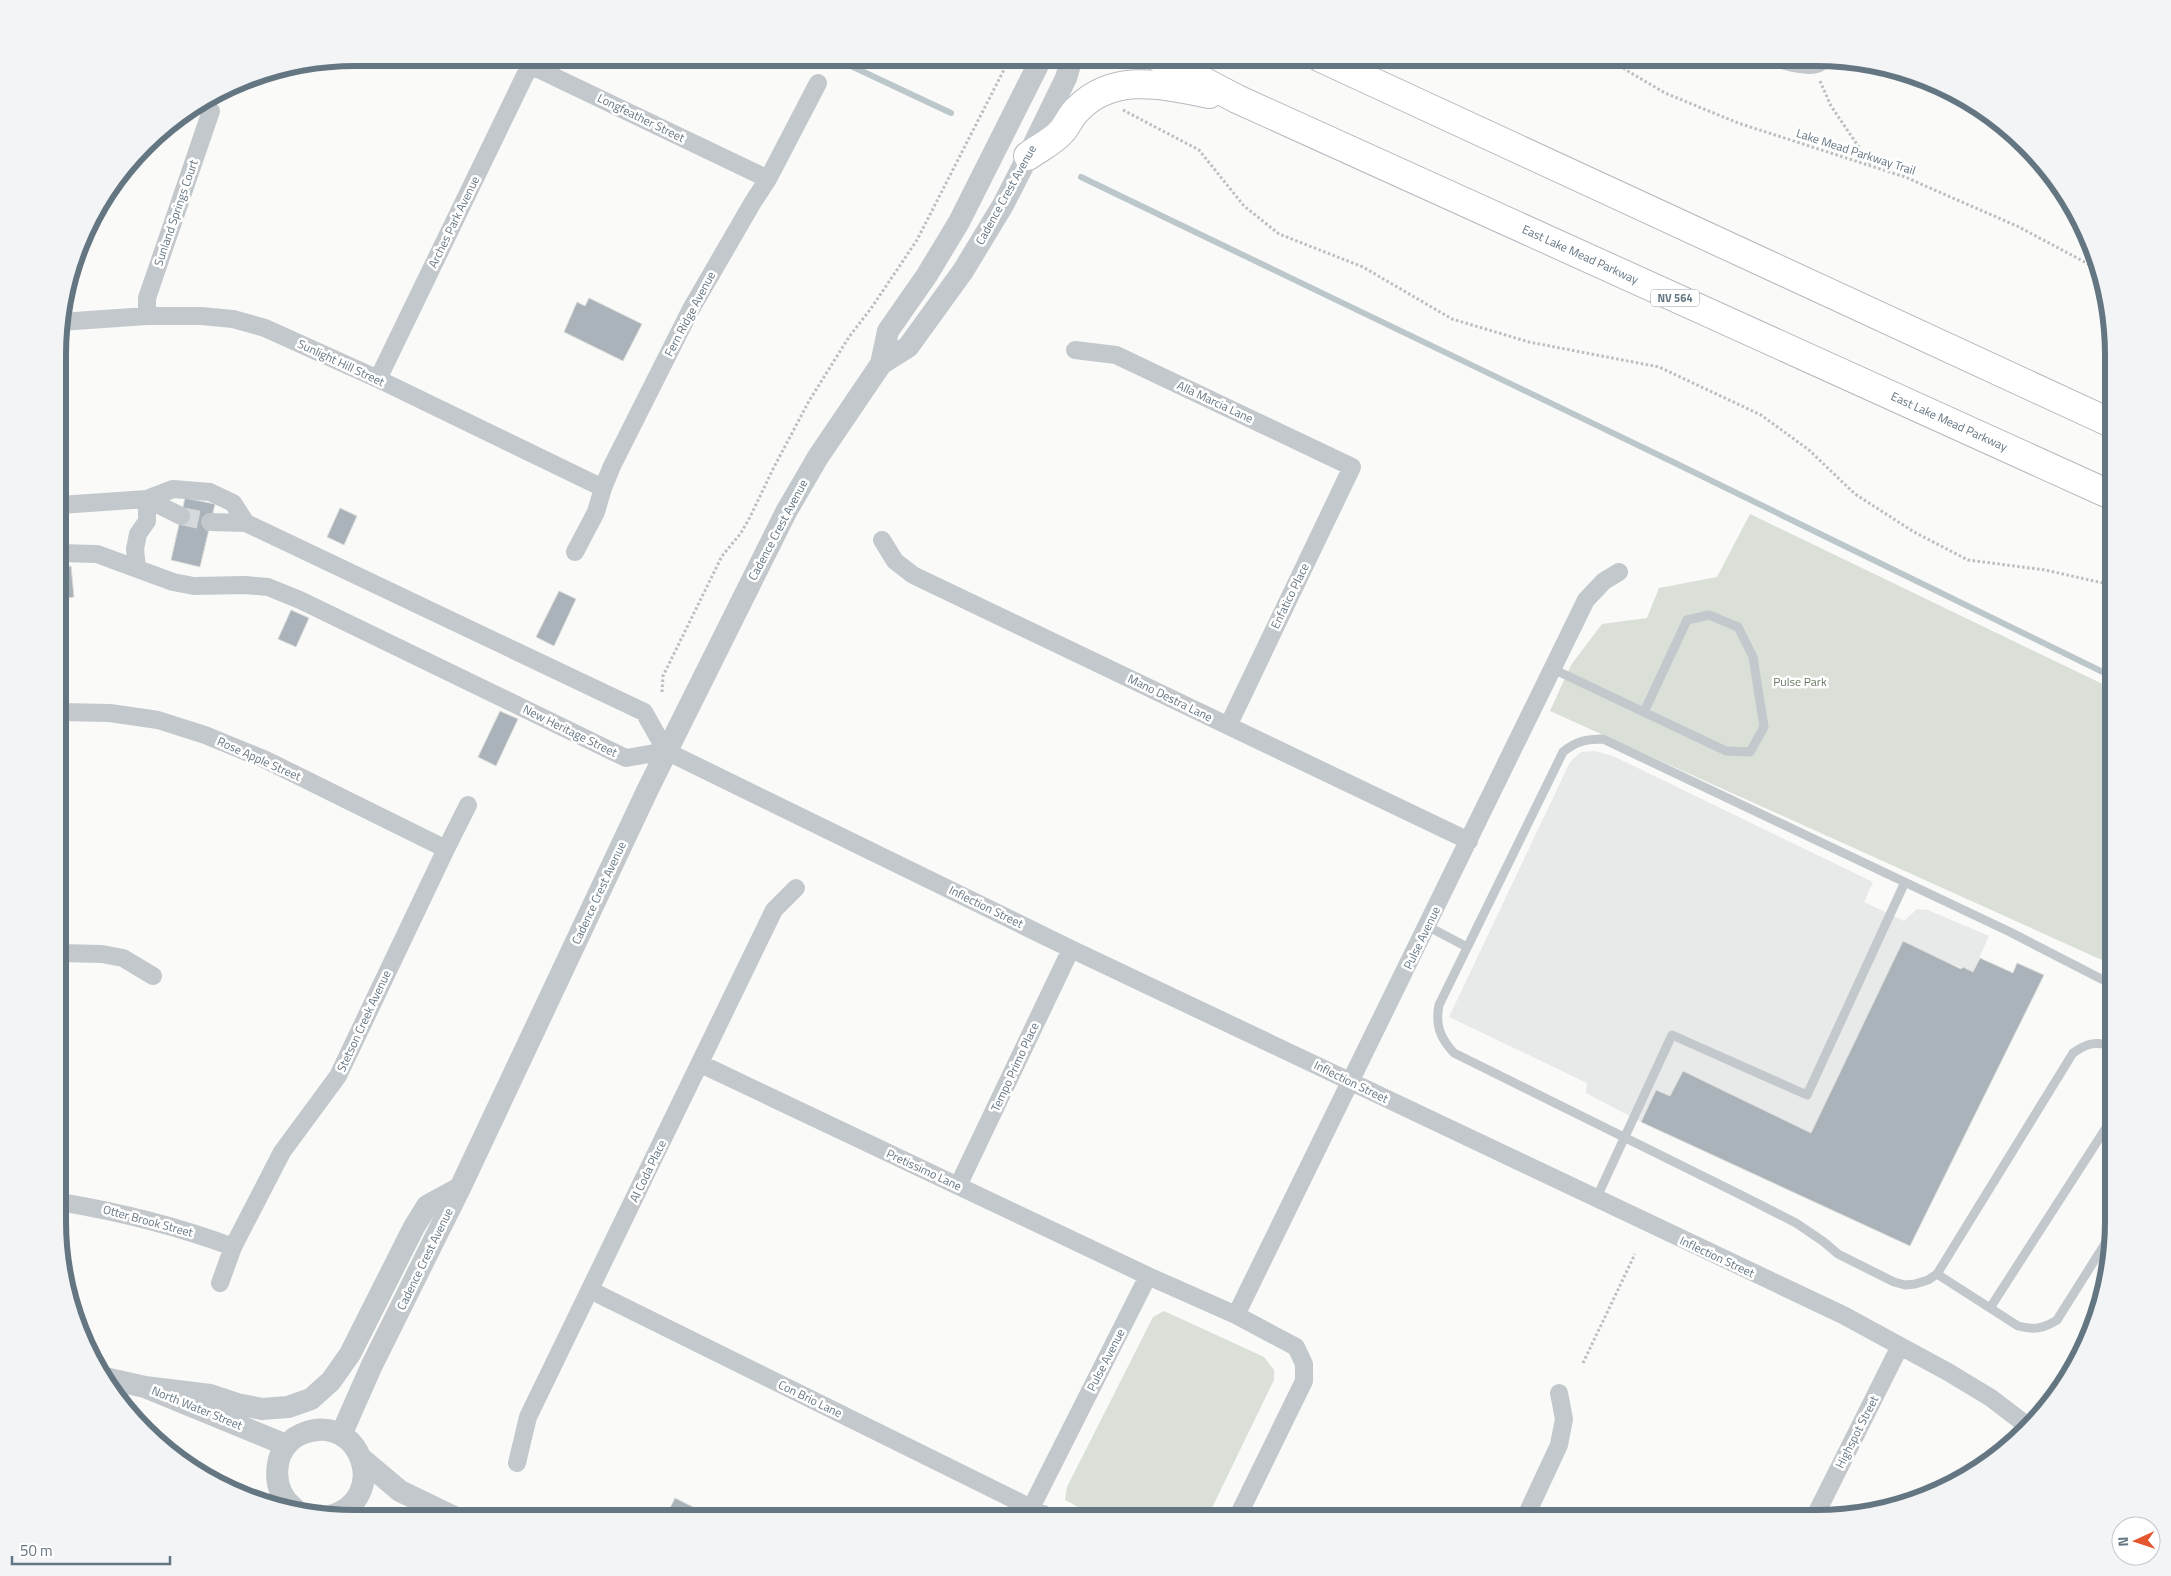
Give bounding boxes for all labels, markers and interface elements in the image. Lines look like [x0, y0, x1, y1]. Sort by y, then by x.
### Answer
street label: Longfeather Street [594, 88, 689, 147]
street label: Lake Mead Parkway Trail [1794, 123, 1918, 180]
street label: Cadence Crest Avenue [970, 141, 1041, 248]
street label: Sunland Springs Court [148, 156, 203, 269]
street label: Arches Park Avenue [423, 173, 484, 271]
street label: East Lake Mead Parkway [1519, 219, 1642, 289]
street label: Fern Ridge Avenue [659, 268, 720, 360]
road number: NV 564 [1651, 290, 1699, 306]
street label: Sunlight Hill Street [295, 334, 389, 391]
street label: Alla Marcia Lane [1174, 376, 1256, 428]
street label: East Lake Mead Parkway [1888, 387, 2011, 456]
street label: Cadence Crest Avenue [743, 476, 812, 584]
street label: Enfatico Place [1265, 560, 1314, 632]
street label: Mano Destra Lane [1125, 669, 1216, 726]
park label: Pulse Park [1773, 672, 1827, 691]
street label: New Heritage Street [520, 699, 621, 762]
street label: Rose Apple Street [214, 732, 305, 786]
street label: Cadence Crest Avenue [566, 838, 631, 947]
street label: Inflection Street [946, 880, 1027, 933]
street label: Pulse Avenue [1398, 903, 1445, 973]
street label: Stetson Creek Avenue [332, 967, 395, 1075]
street label: Tempo Primo Place [986, 1019, 1044, 1115]
street label: Inflection Street [1311, 1055, 1392, 1108]
street label: Al Coda Place [624, 1136, 671, 1205]
street label: Pretissimo Lane [883, 1144, 965, 1195]
street label: Otter Brook Street [101, 1199, 196, 1242]
street label: Cadence Crest Avenue [392, 1204, 458, 1313]
street label: Inflection Street [1677, 1231, 1758, 1283]
street label: Pulse Avenue [1082, 1325, 1129, 1394]
street label: Con Brio Lane [775, 1375, 846, 1422]
street label: North Water Street [149, 1381, 246, 1435]
street label: Highspot Street [1830, 1391, 1883, 1471]
north arrow [2111, 1516, 2161, 1566]
scale bar [12, 1534, 170, 1566]
text: N [2112, 1536, 2133, 1547]
text: 50 m [20, 1539, 53, 1562]

